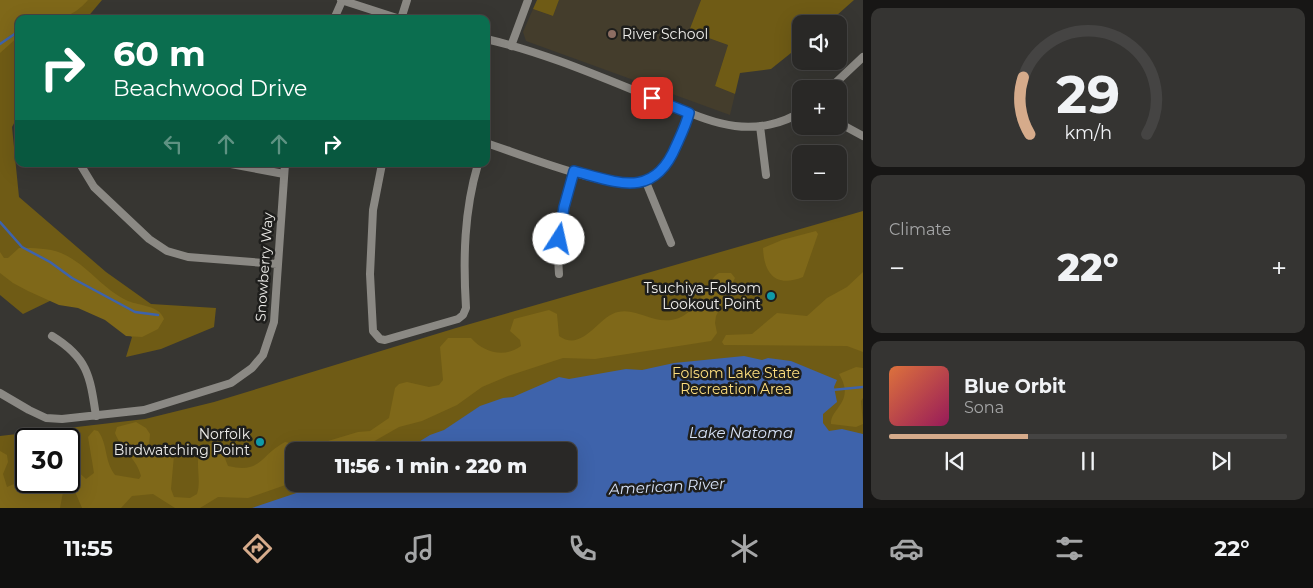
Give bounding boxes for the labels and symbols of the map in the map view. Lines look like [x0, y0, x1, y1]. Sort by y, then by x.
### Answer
place label: River School [622, 25, 708, 43]
marker: River School [606, 28, 618, 40]
pin [631, 77, 673, 119]
street label: Snowberry Way [251, 211, 277, 322]
position arrow [532, 212, 584, 264]
place label: Tsuchiya-Folsom Lookout Point [644, 279, 761, 313]
marker: Tsuchiya-Folsom Lookout Point [765, 290, 777, 302]
park label: Folsom Lake State Recreation Area [672, 364, 800, 398]
water label: Lake Natoma [689, 423, 793, 442]
place label: Norfolk Birdwatching Point [114, 425, 251, 459]
speed limit sign: 30 [15, 428, 80, 493]
marker: Norfolk Birdwatching Point [254, 436, 266, 448]
water label: American River [608, 473, 726, 499]

